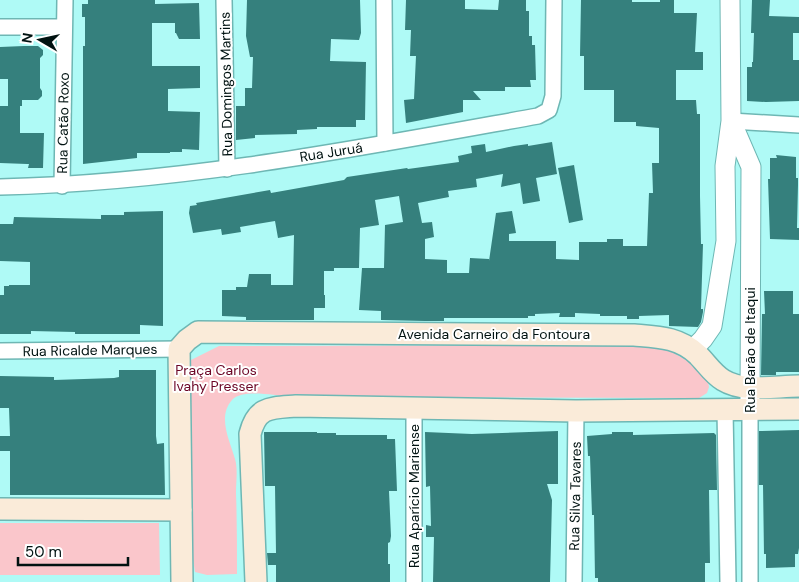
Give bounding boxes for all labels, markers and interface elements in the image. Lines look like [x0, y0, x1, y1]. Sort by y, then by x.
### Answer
street label: Rua Domingos Martins [216, 12, 236, 156]
north arrow [15, 15, 65, 65]
text: N [17, 32, 37, 44]
street label: Rua Catão Roxo [53, 72, 73, 174]
street label: Rua Juruá [298, 138, 364, 166]
street label: Rua Barão de Itaqui [741, 287, 759, 413]
street label: Avenida Carneiro da Fontoura [398, 325, 590, 343]
street label: Rua Ricalde Marques [23, 340, 157, 360]
park label: Praça Carlos Ivahy Presser [173, 361, 259, 395]
street label: Rua Aparício Mariense [405, 424, 423, 568]
street label: Rua Silva Tavares [565, 441, 585, 551]
scale bar [18, 534, 128, 566]
text: 50 m [25, 542, 62, 562]

